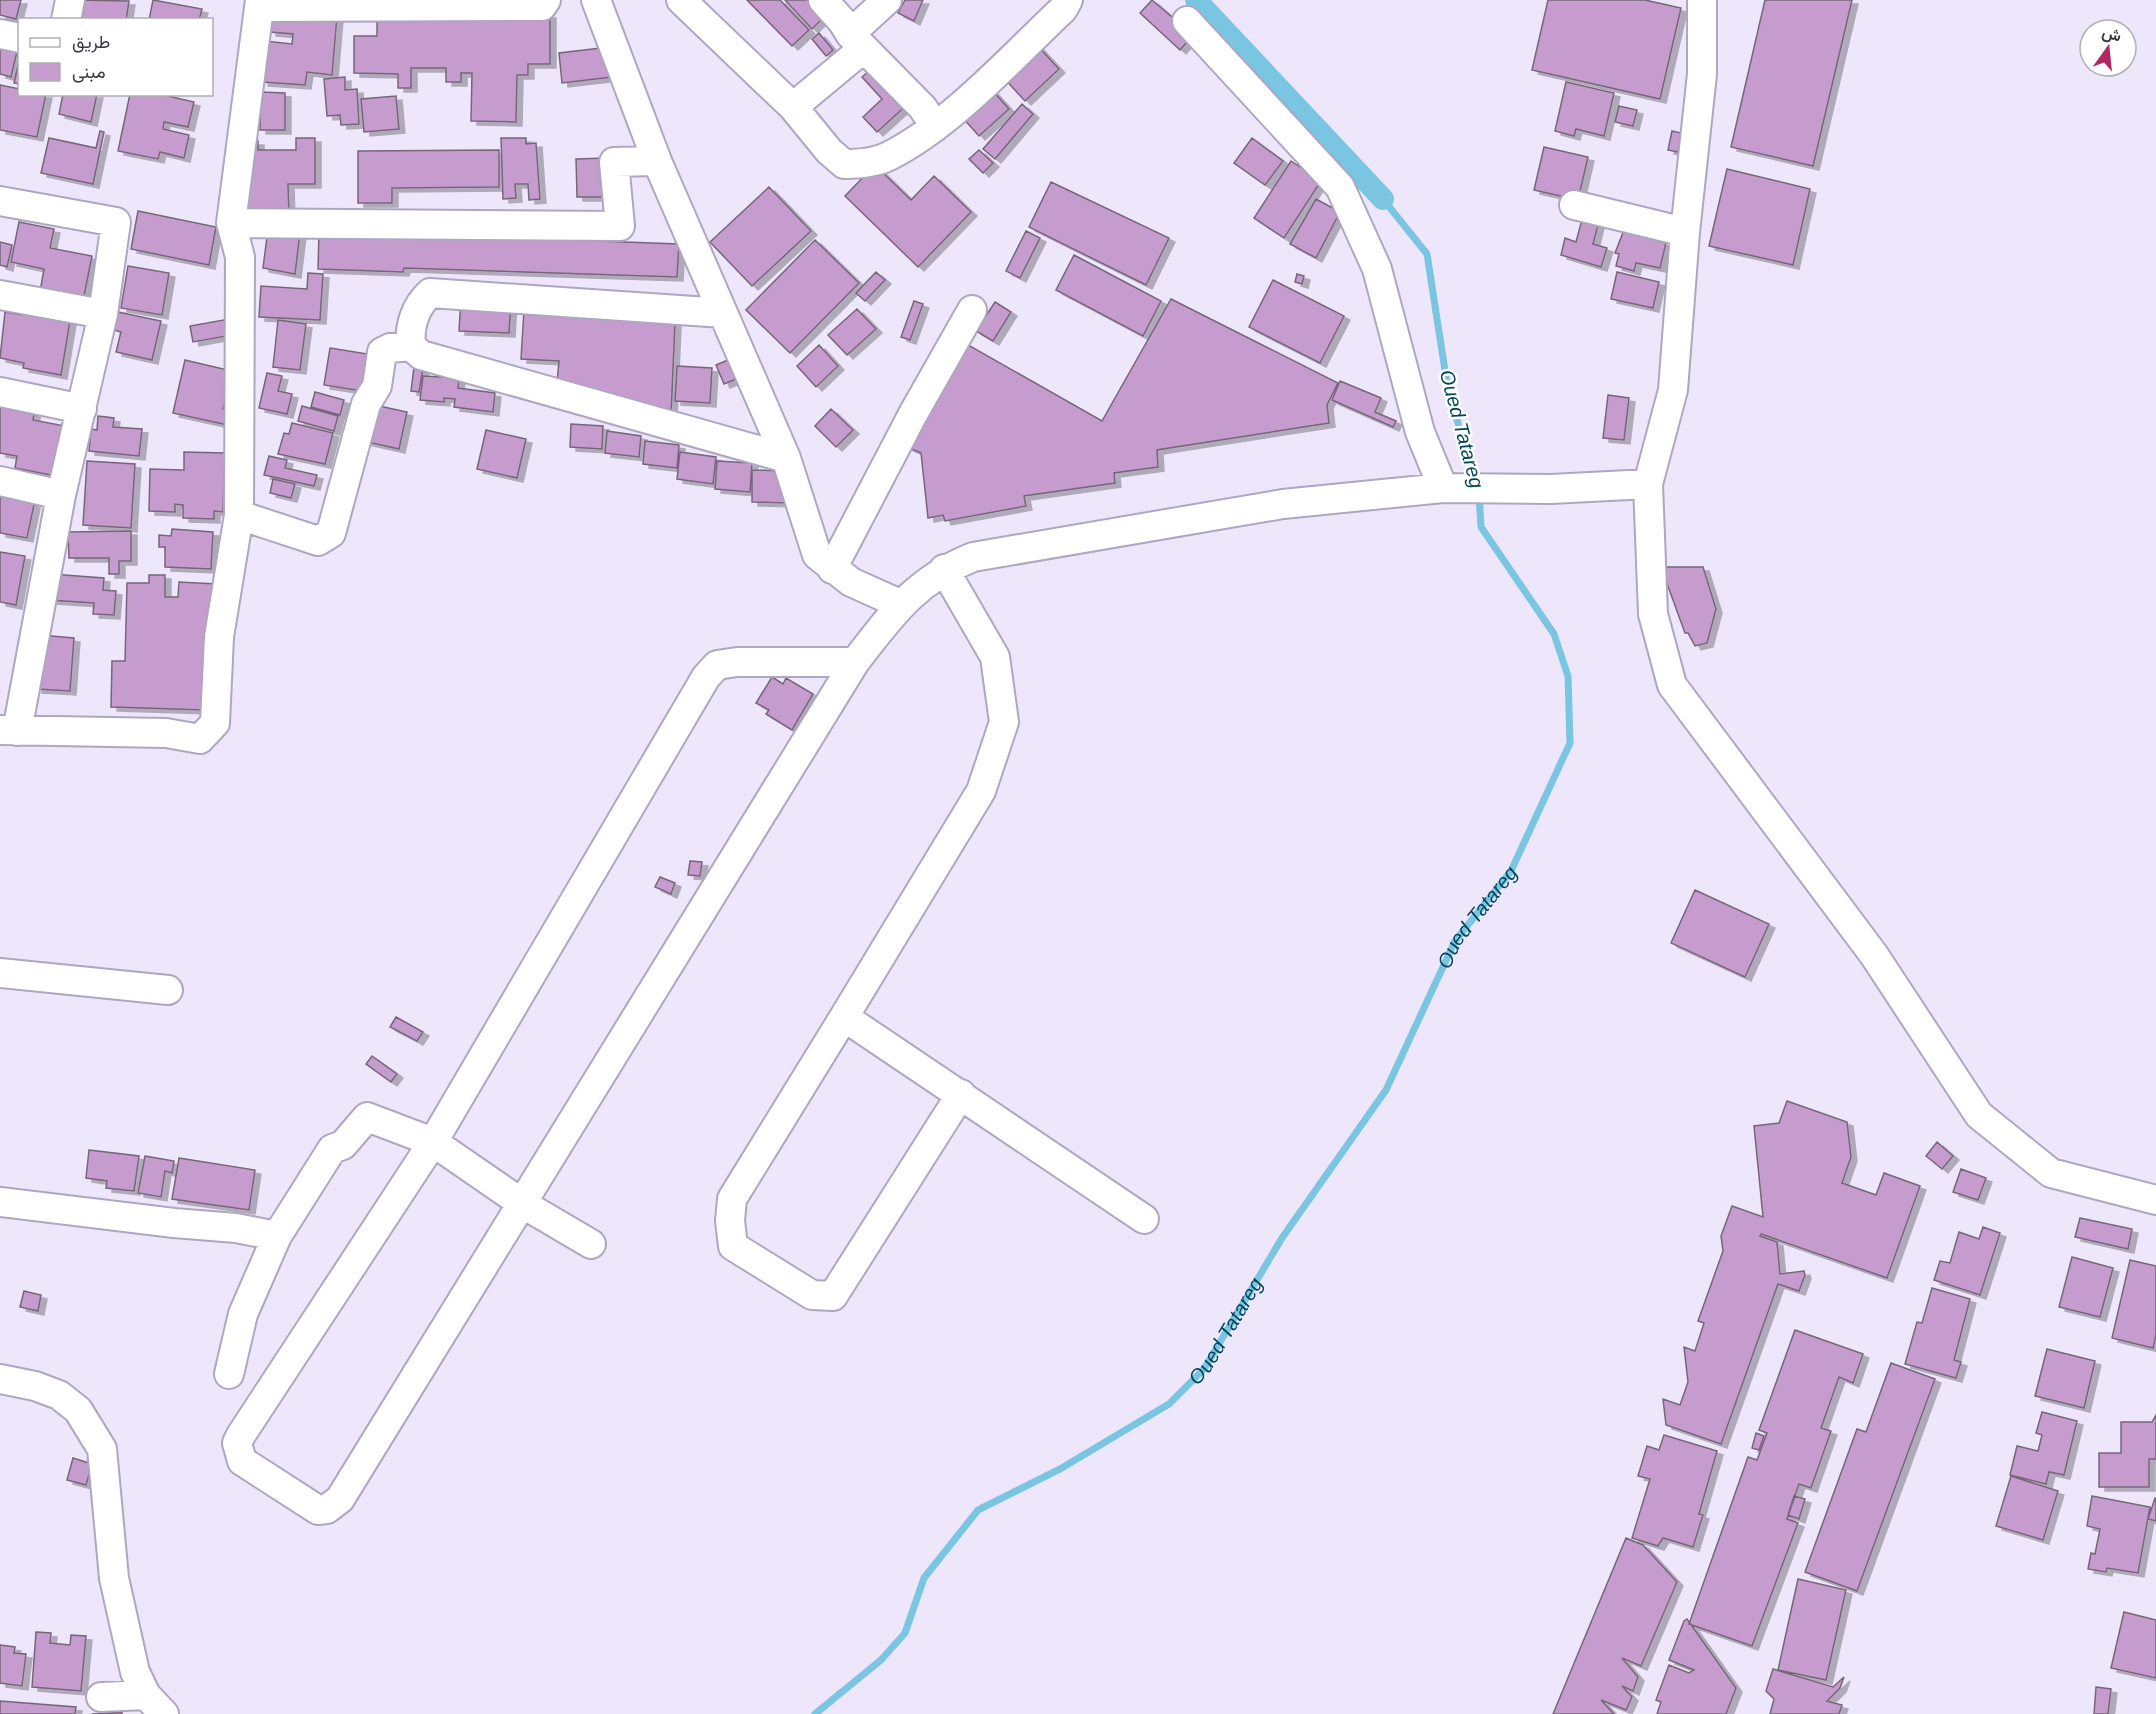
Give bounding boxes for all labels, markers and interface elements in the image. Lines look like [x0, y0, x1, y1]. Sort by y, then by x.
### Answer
legend [18, 18, 213, 96]
north arrow [2078, 18, 2138, 78]
text: ش [2100, 23, 2123, 46]
text: طريق [72, 32, 110, 53]
text: مبنى [72, 62, 106, 83]
water label: Oued Tatareg [1436, 367, 1488, 491]
water label: Oued Tatareg [1433, 862, 1522, 972]
water label: Oued Tatareg [1184, 1274, 1267, 1389]

